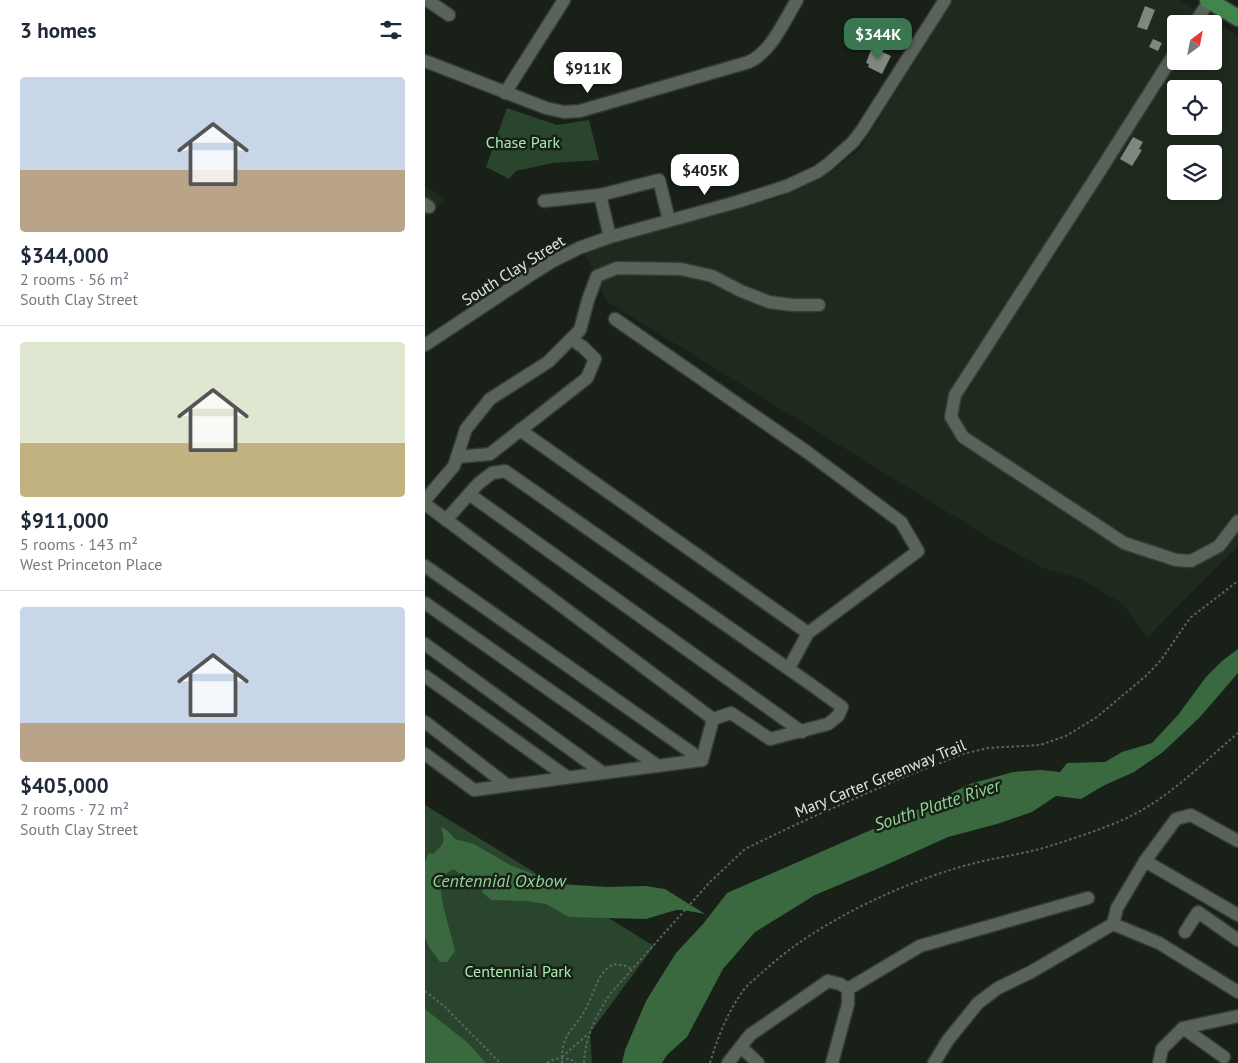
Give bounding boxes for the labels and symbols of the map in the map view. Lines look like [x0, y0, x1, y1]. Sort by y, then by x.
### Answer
north arrow [1167, 15, 1223, 70]
pin: $344K [843, 18, 913, 60]
pin: $911K [553, 52, 623, 94]
park label: Chase Park [486, 132, 561, 152]
pin: $405K [670, 154, 740, 196]
street label: South Clay Street [458, 230, 569, 310]
street label: Mary Carter Greenway Trail [791, 734, 969, 822]
water label: South Platte River [871, 773, 1004, 836]
water label: Centennial Oxbow [432, 869, 567, 892]
park label: Centennial Park [465, 961, 572, 981]

